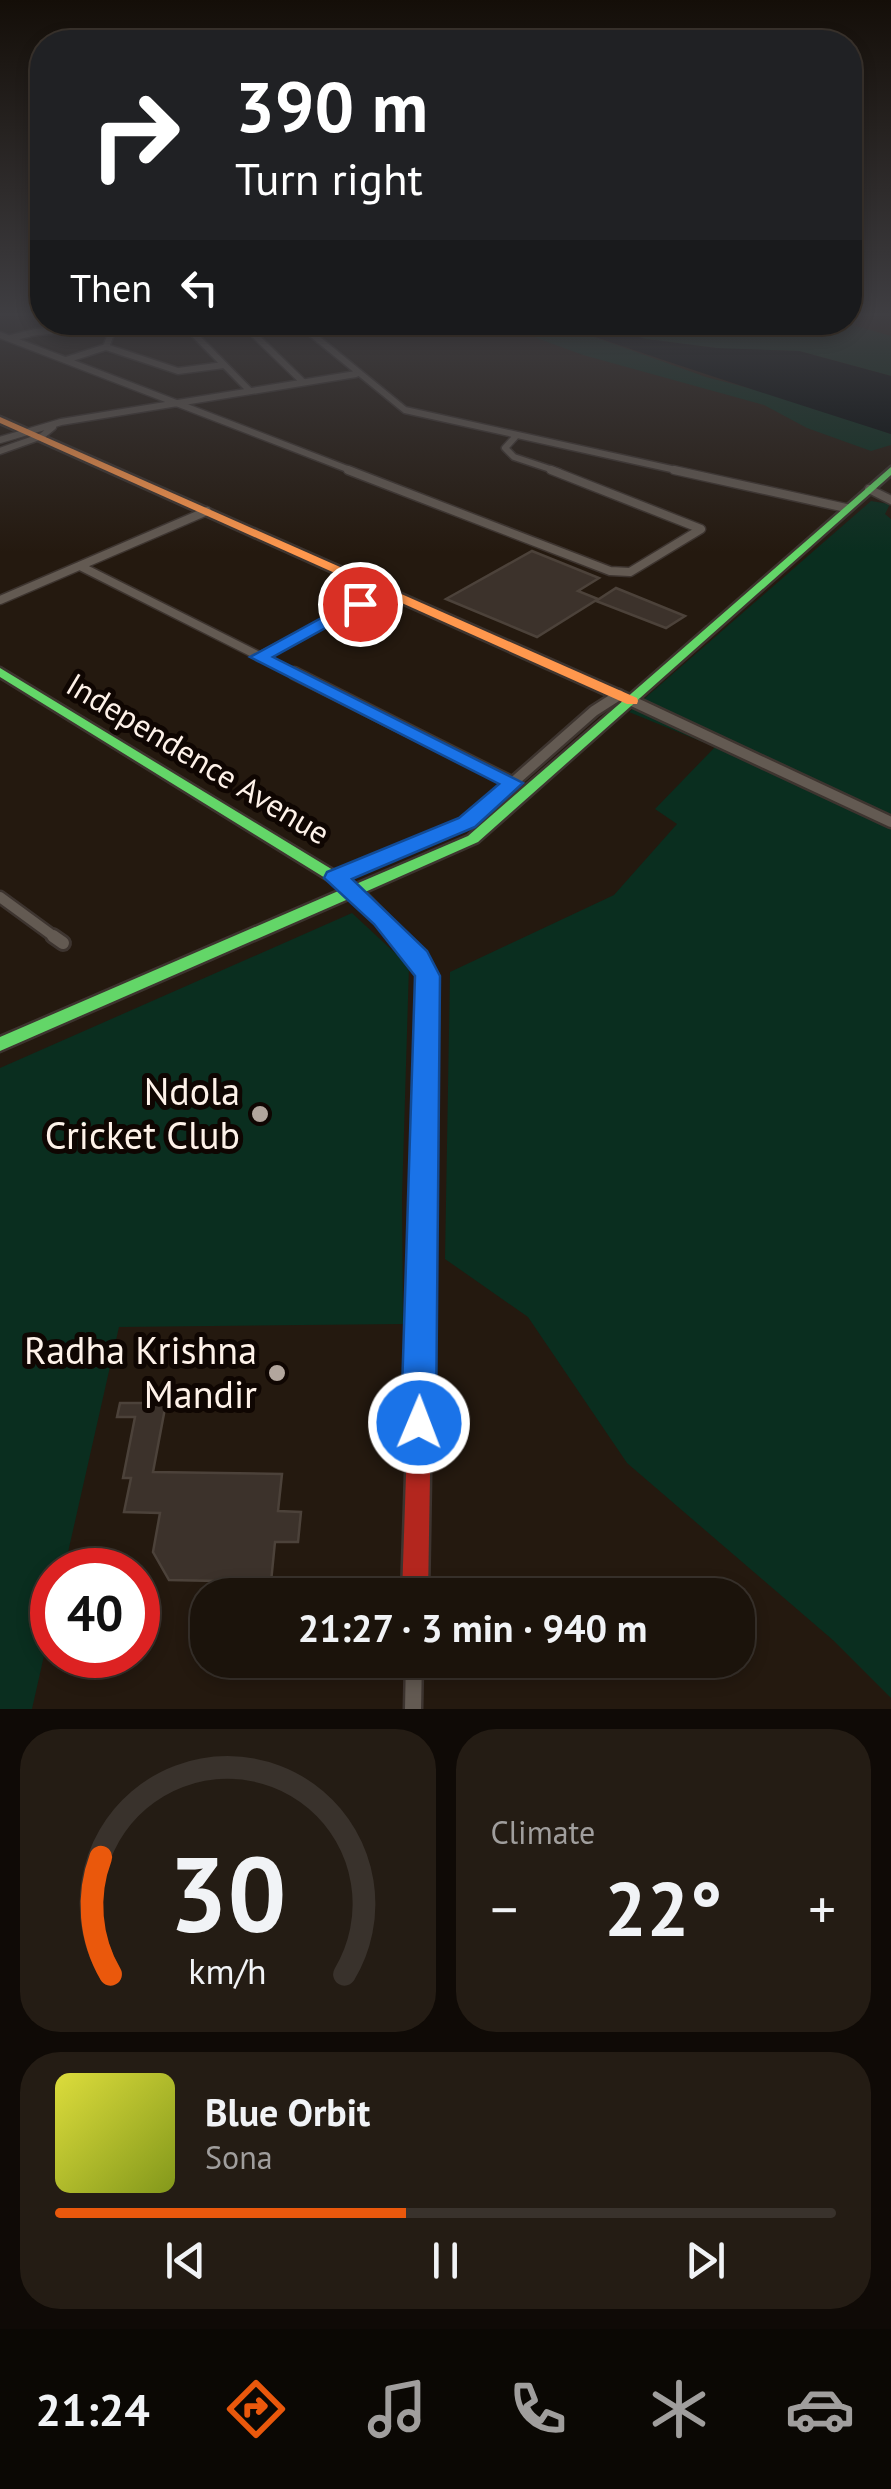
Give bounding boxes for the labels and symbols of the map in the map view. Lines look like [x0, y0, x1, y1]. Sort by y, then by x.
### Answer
pin [318, 562, 403, 647]
street label: Independence Avenue [59, 663, 338, 853]
place label: Ndola Cricket Club [45, 1066, 240, 1159]
marker: Ndola Cricket Club [249, 1103, 271, 1125]
place label: Radha Krishna Mandir [24, 1325, 257, 1418]
marker: Radha Krishna Mandir [266, 1362, 288, 1384]
position arrow [367, 1371, 471, 1475]
speed limit sign: 40 [30, 1548, 160, 1678]

